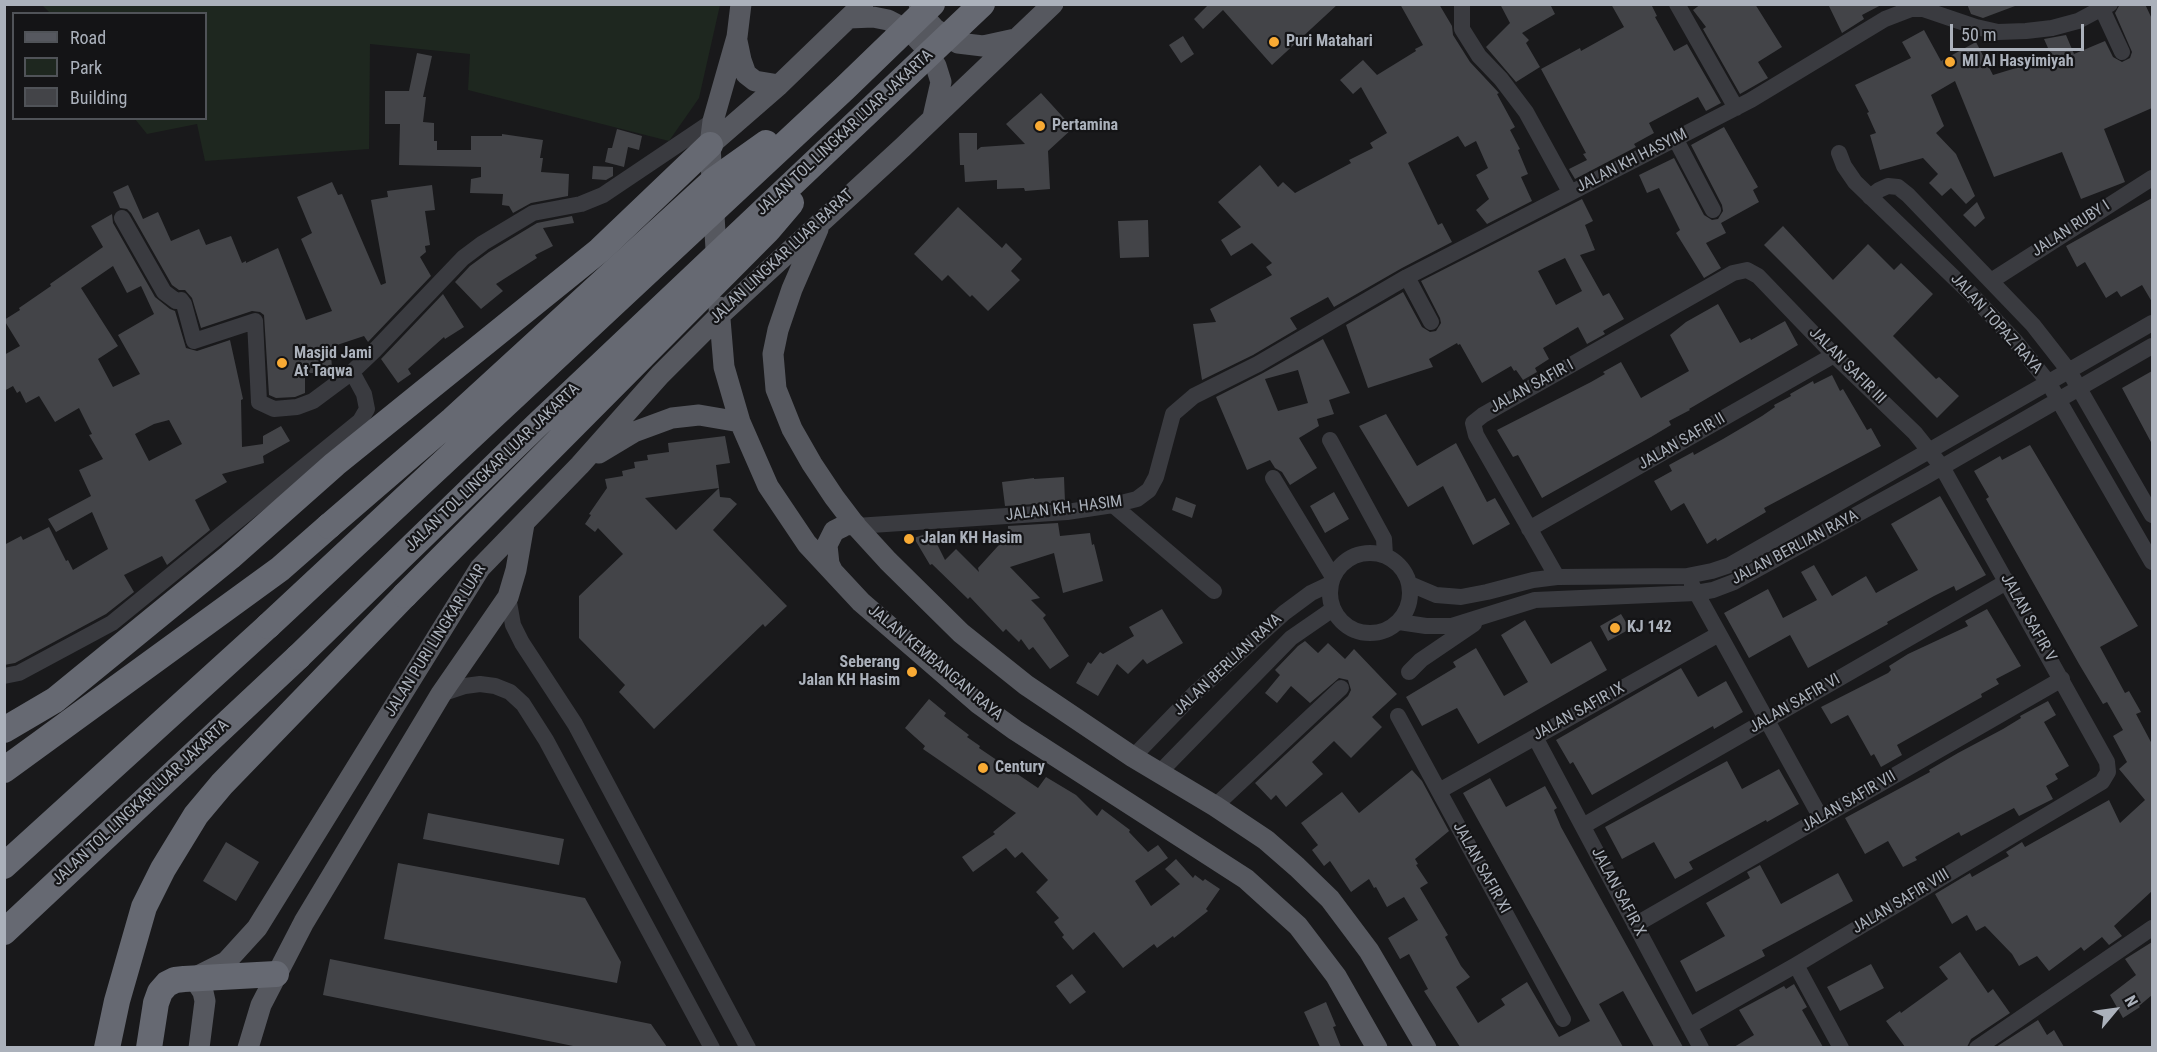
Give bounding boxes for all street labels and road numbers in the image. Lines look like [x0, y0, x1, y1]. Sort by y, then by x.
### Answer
street label: JALAN TOL LINGKAR LUAR JAKARTA [753, 46, 937, 220]
street label: JALAN KH HASYIM [1573, 125, 1691, 197]
street label: JALAN LINGKAR LUAR BARAT [706, 186, 858, 328]
street label: JALAN RUBY I [2028, 197, 2114, 261]
street label: JALAN TOPAZ RAYA [1946, 270, 2046, 378]
street label: JALAN SAFIR III [1805, 324, 1889, 408]
street label: JALAN SAFIR I [1487, 356, 1577, 418]
street label: JALAN TOL LINGKAR LUAR JAKARTA [402, 380, 584, 556]
street label: JALAN SAFIR II [1635, 410, 1729, 474]
street label: JALAN KH. HASIM [1004, 492, 1124, 526]
street label: JALAN BERLIAN RAYA [1728, 506, 1862, 590]
street label: JALAN PURI LINGKAR LUAR [381, 561, 491, 721]
street label: JALAN SAFIR V [1996, 571, 2060, 665]
street label: JALAN KEMBANGAN RAYA [864, 601, 1006, 725]
street label: JALAN BERLIAN RAYA [1170, 610, 1286, 720]
street label: JALAN SAFIR VI [1746, 670, 1844, 738]
street label: JALAN SAFIR IX [1530, 679, 1628, 745]
street label: JALAN TOL LINGKAR LUAR JAKARTA [49, 716, 233, 890]
street label: JALAN SAFIR VII [1798, 767, 1900, 837]
street label: JALAN SAFIR XI [1448, 819, 1514, 917]
street label: JALAN SAFIR X [1587, 844, 1649, 940]
street label: JALAN SAFIR VIII [1849, 866, 1953, 938]

